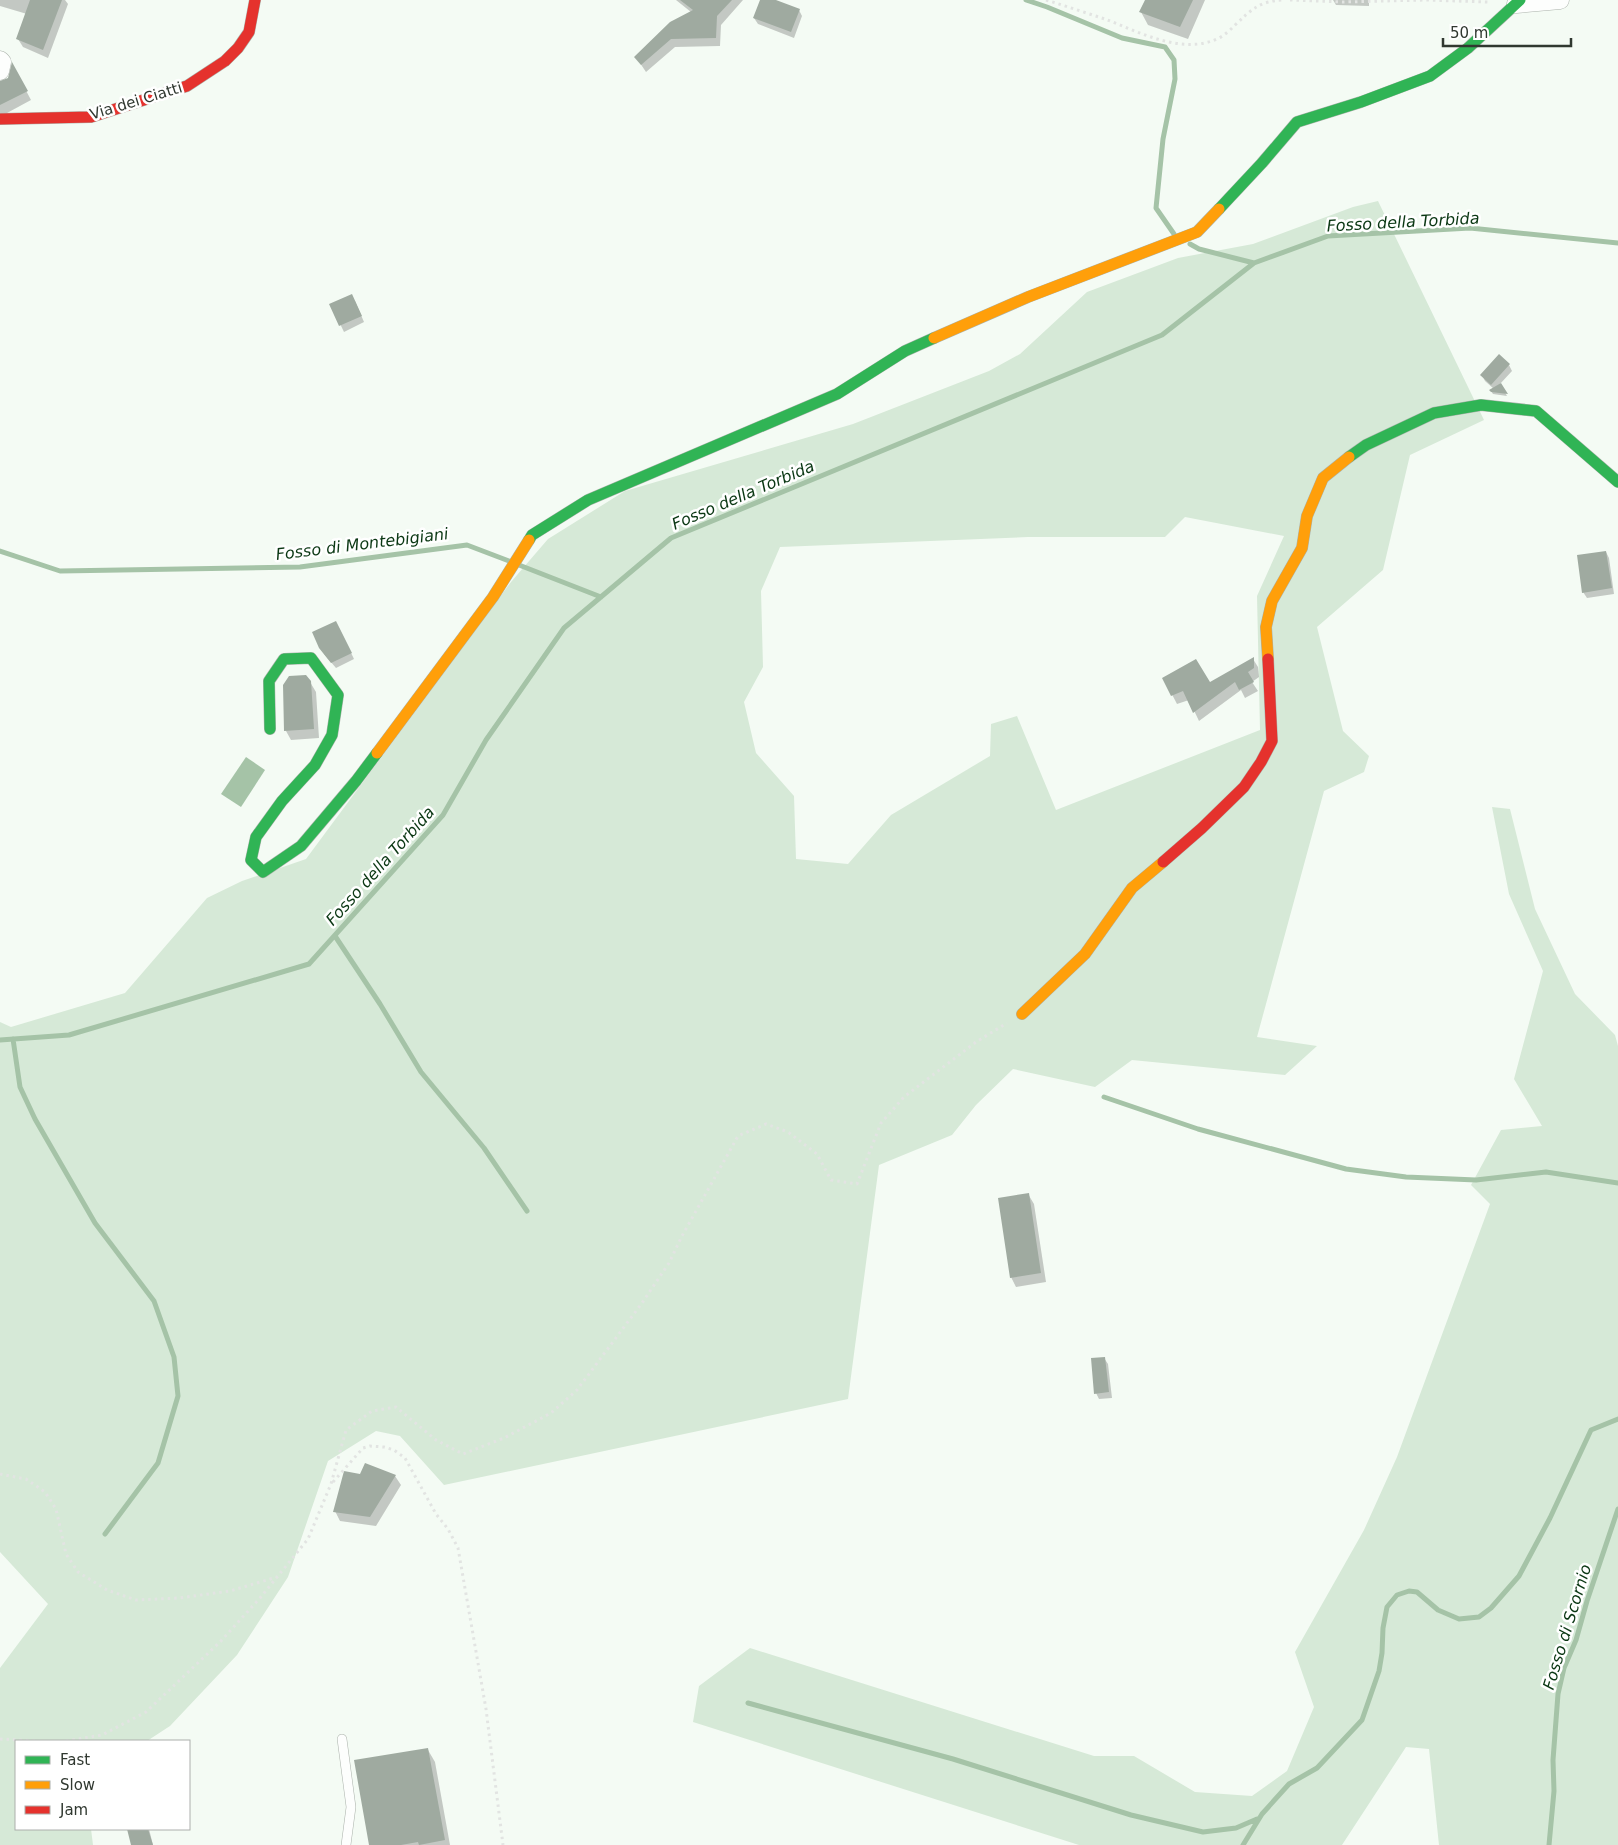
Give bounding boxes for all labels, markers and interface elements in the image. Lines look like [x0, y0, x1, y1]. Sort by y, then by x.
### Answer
scale bar [1443, 15, 1570, 47]
text: 50 m [1450, 24, 1488, 42]
street label: Via dei Ciatti [88, 78, 184, 124]
water label: Fosso della Torbida [1326, 209, 1480, 235]
water label: Fosso della Torbida [669, 456, 817, 534]
water label: Fosso di Montebigiani [275, 524, 450, 564]
water label: Fosso della Torbida [322, 803, 438, 929]
water label: Fosso di Scornio [1539, 1562, 1595, 1692]
legend [15, 1740, 190, 1830]
text: Fast [60, 1751, 90, 1769]
text: Slow [60, 1776, 95, 1794]
text: Jam [59, 1801, 88, 1819]

